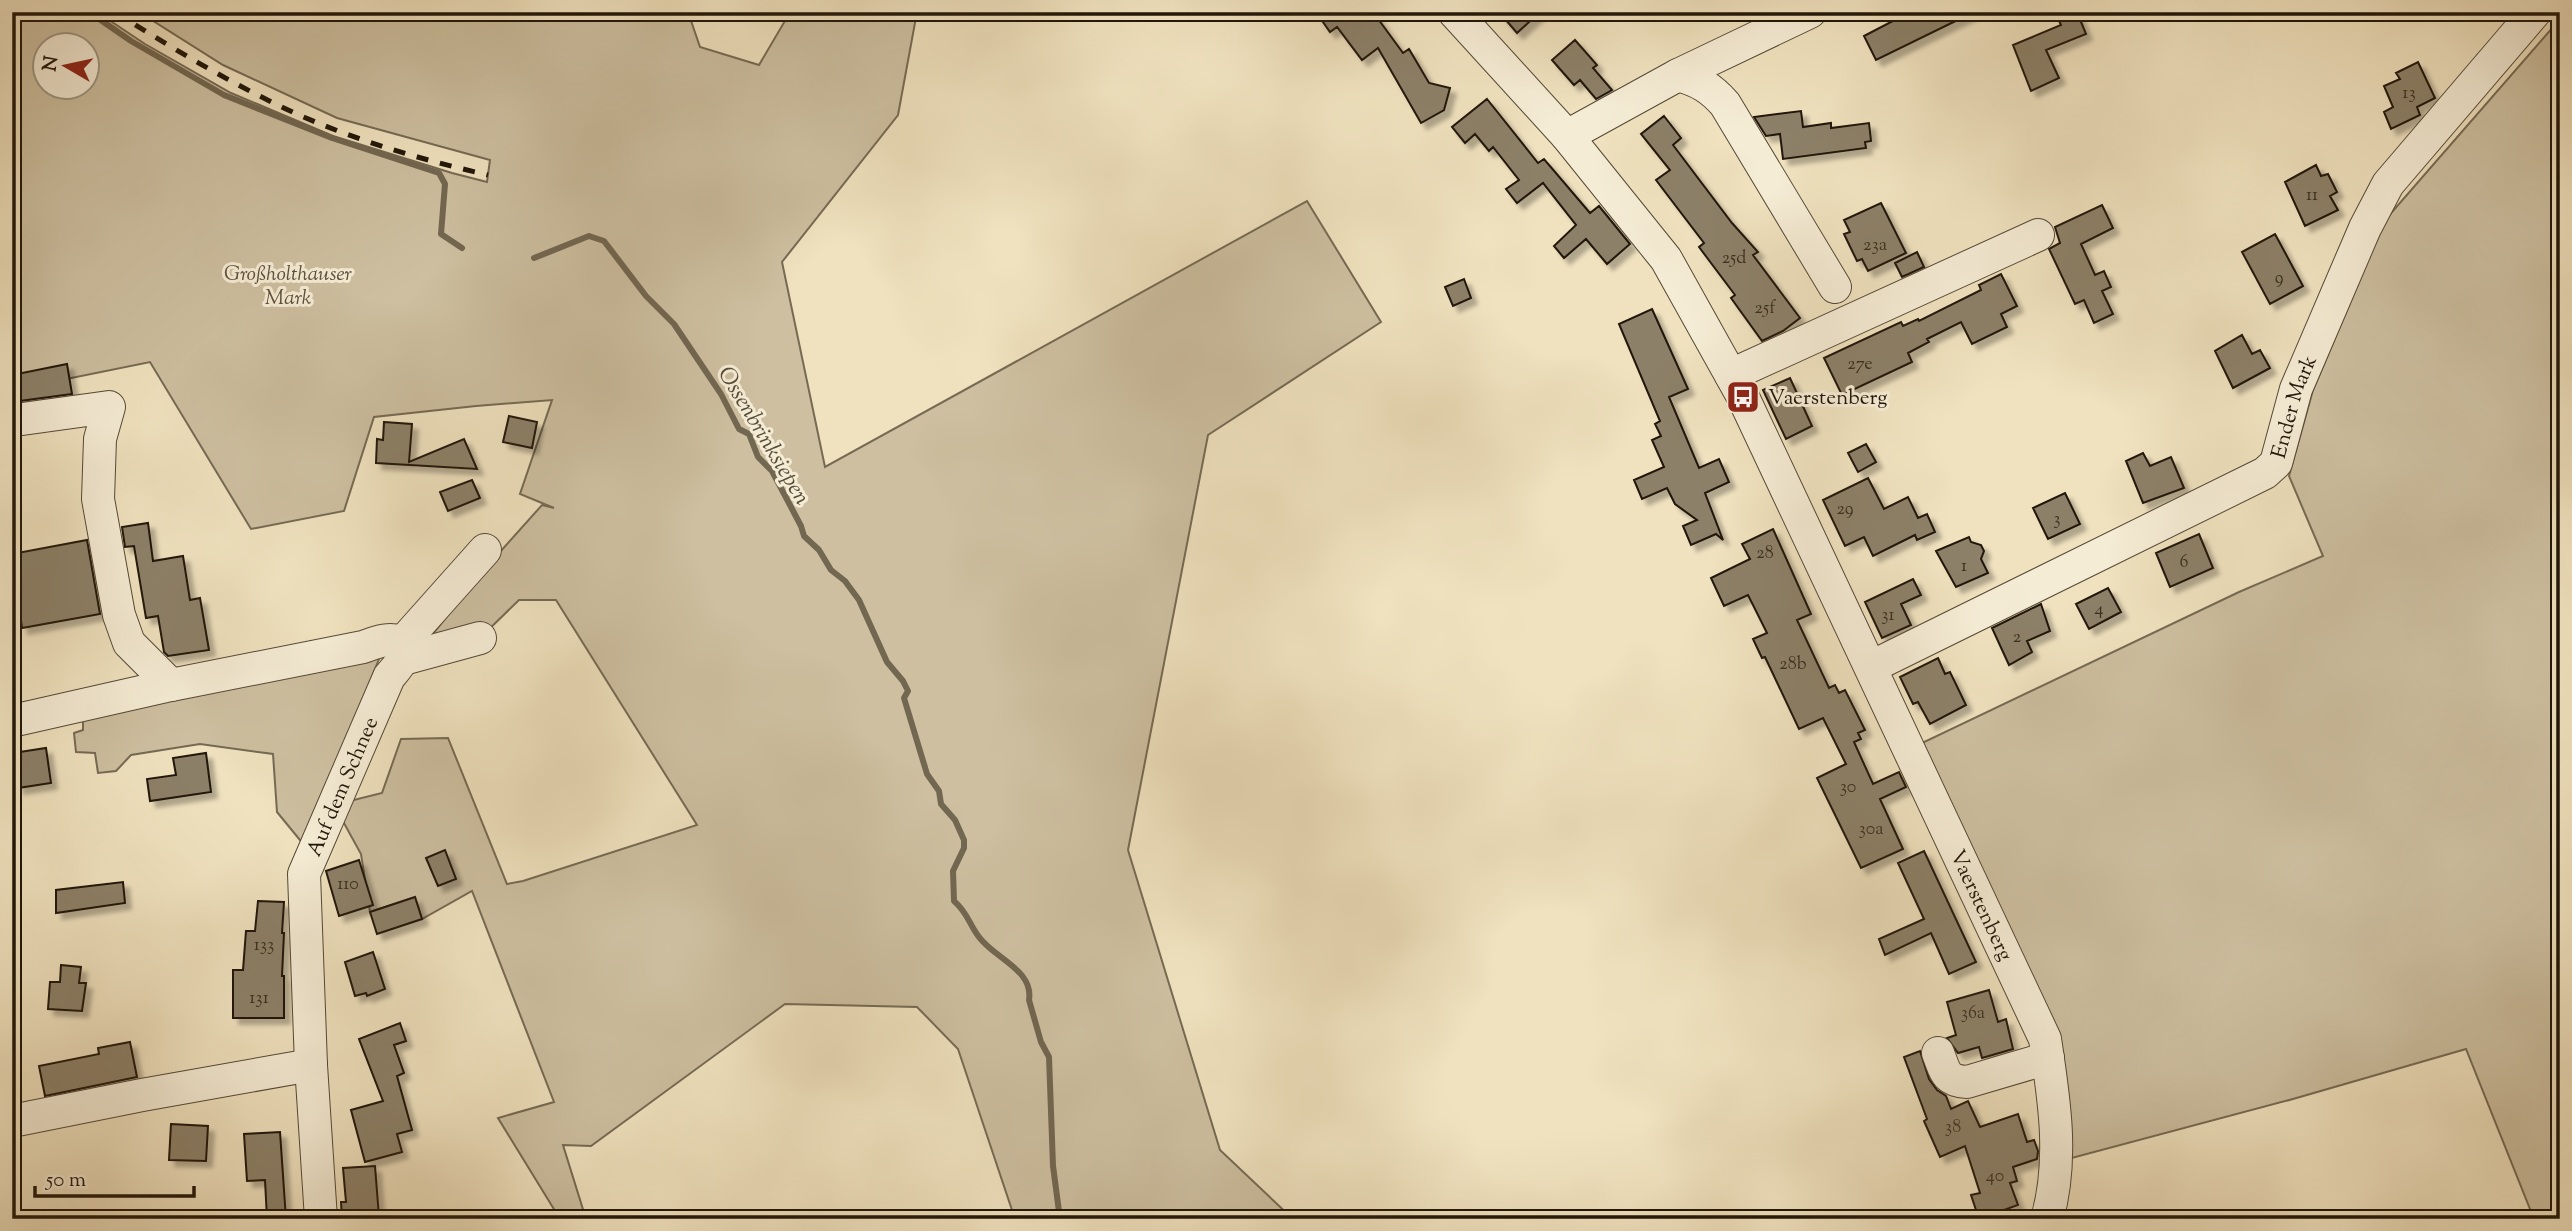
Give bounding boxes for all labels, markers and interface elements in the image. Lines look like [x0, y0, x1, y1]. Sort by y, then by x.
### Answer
north arrow [32, 32, 102, 102]
text: N [37, 54, 66, 73]
house number: 13 [2402, 81, 2416, 107]
house number: 11 [2306, 183, 2318, 209]
house number: 23a [1863, 233, 1887, 259]
house number: 25d [1722, 246, 1746, 272]
park label: Großholthauser Mark [224, 260, 353, 314]
house number: 9 [2275, 266, 2284, 292]
house number: 25f [1755, 296, 1776, 322]
street label: Ender Mark [2265, 351, 2326, 462]
house number: 27e [1847, 352, 1873, 378]
water label: Ossenbrinksiepen [708, 361, 817, 512]
bus stop icon: Vaerstenberg [1724, 378, 1762, 416]
place label: Vaerstenberg [1768, 384, 1888, 414]
house number: 29 [1836, 497, 1854, 523]
house number: 3 [2053, 507, 2061, 533]
house number: 28 [1756, 541, 1774, 567]
house number: 6 [2180, 550, 2189, 576]
house number: 1 [1961, 554, 1967, 580]
house number: 4 [2094, 597, 2104, 623]
house number: 31 [1881, 603, 1895, 629]
house number: 2 [2013, 625, 2022, 651]
house number: 28b [1779, 652, 1807, 678]
street label: Auf dem Schnee [300, 712, 387, 862]
house number: 30 [1840, 775, 1856, 801]
house number: 30a [1859, 817, 1883, 843]
street label: Vaerstenberg [1941, 845, 2019, 966]
house number: 110 [337, 872, 359, 898]
house number: 133 [254, 933, 274, 959]
house number: 131 [249, 986, 269, 1012]
house number: 36a [1961, 1001, 1985, 1027]
house number: 38 [1945, 1115, 1961, 1141]
scale bar [35, 1154, 194, 1198]
house number: 40 [1986, 1164, 2004, 1190]
text: 50 m [45, 1166, 86, 1196]

